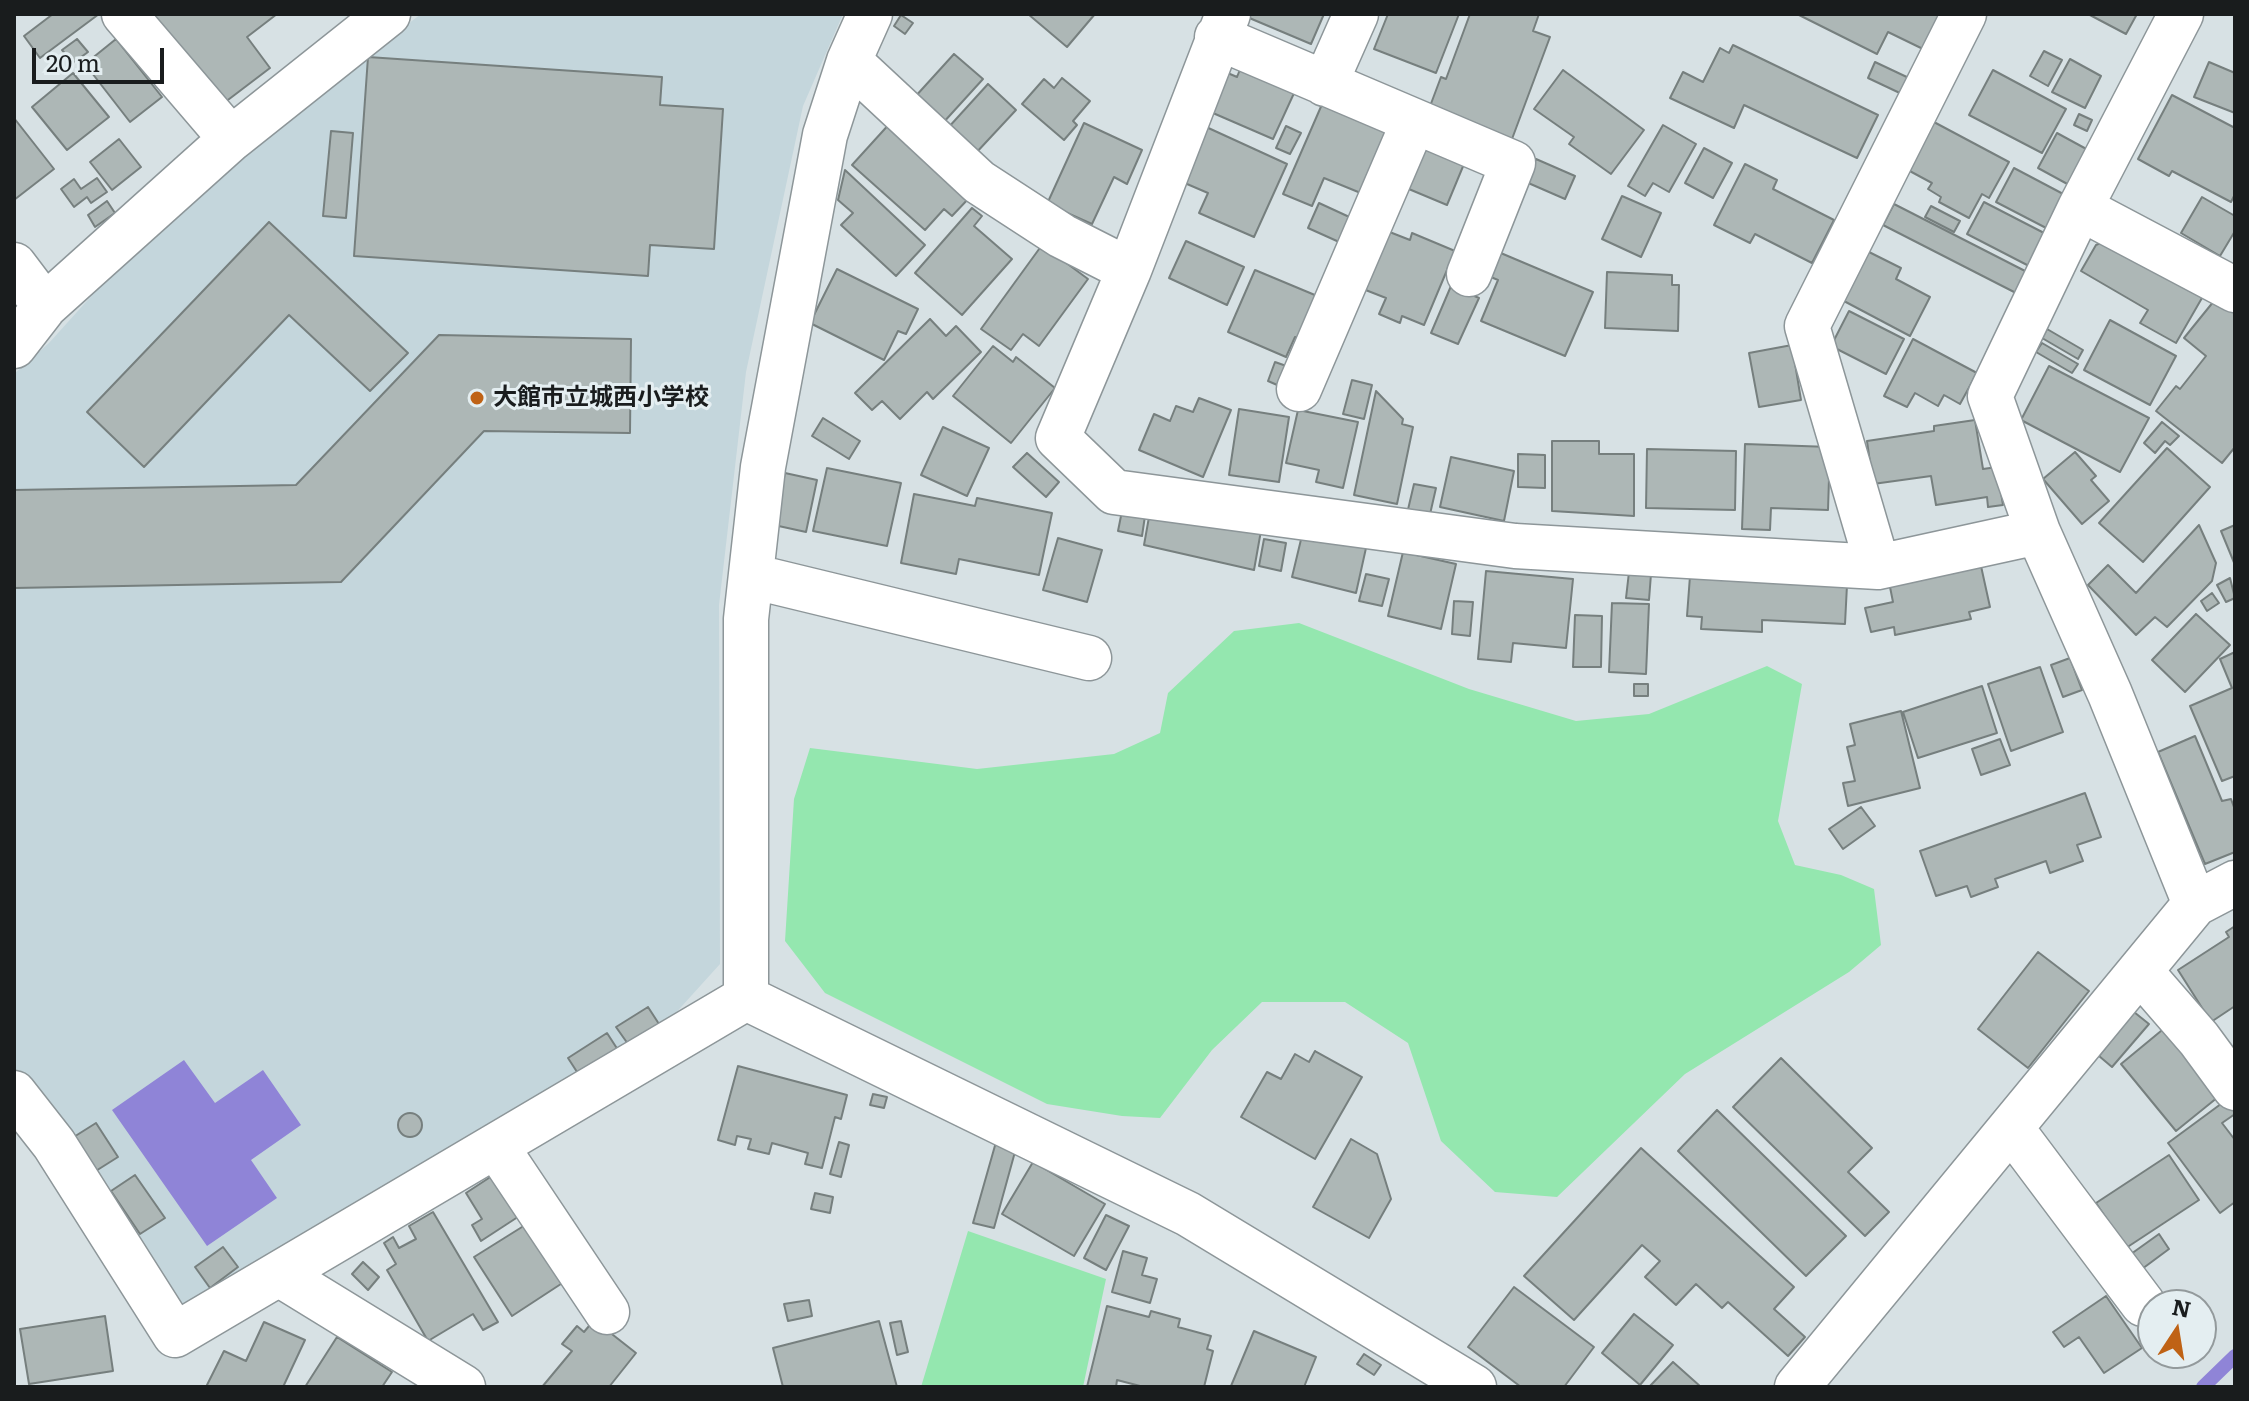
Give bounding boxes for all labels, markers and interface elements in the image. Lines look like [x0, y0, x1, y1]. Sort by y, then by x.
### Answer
scale bar [36, 32, 168, 82]
text: 20 m [46, 44, 100, 79]
place label: 大館市立城西小学校 [493, 384, 709, 412]
marker: 大館市立城西小学校 [468, 389, 486, 407]
north arrow [2137, 1289, 2217, 1369]
text: N [2169, 1289, 2194, 1325]

